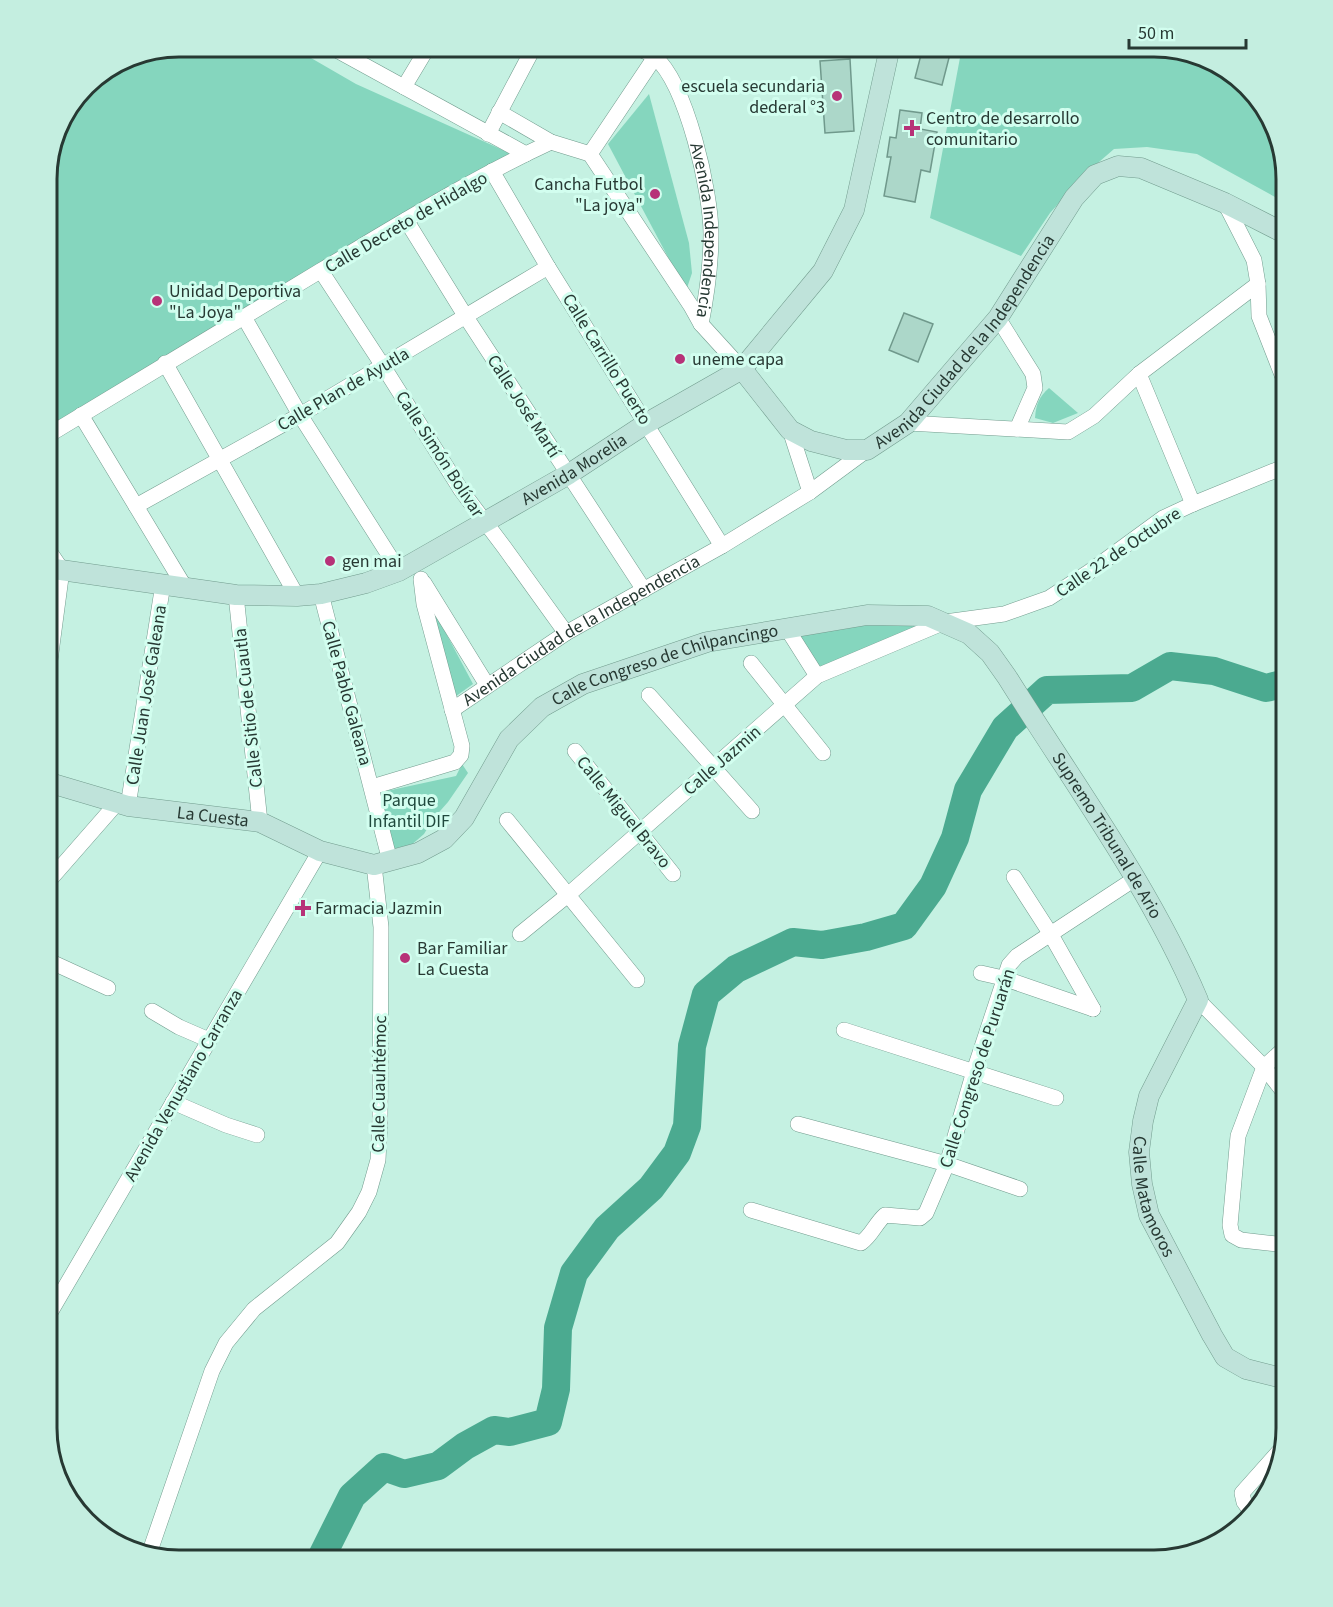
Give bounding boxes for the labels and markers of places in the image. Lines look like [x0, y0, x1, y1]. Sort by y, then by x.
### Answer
place label: escuela secundaria dederal °3 [681, 74, 825, 120]
marker: escuela secundaria dederal °3 [830, 89, 844, 103]
place label: Centro de desarrollo comunitario [926, 106, 1080, 152]
marker: Centro de desarrollo comunitario [903, 119, 921, 137]
place label: Cancha Futbol "La joya" [534, 172, 643, 218]
marker: Cancha Futbol "La joya" [648, 187, 662, 201]
place label: Unidad Deportiva "La Joya" [169, 279, 301, 325]
marker: Unidad Deportiva "La Joya" [150, 294, 164, 308]
place label: uneme capa [692, 347, 784, 372]
marker: uneme capa [673, 352, 687, 366]
place label: gen mai [342, 549, 402, 574]
marker: gen mai [323, 554, 337, 568]
place label: Farmacia Jazmin [315, 896, 442, 921]
marker: Farmacia Jazmin [296, 901, 310, 915]
place label: Bar Familiar La Cuesta [417, 936, 508, 982]
marker: Bar Familiar La Cuesta [398, 951, 412, 965]

